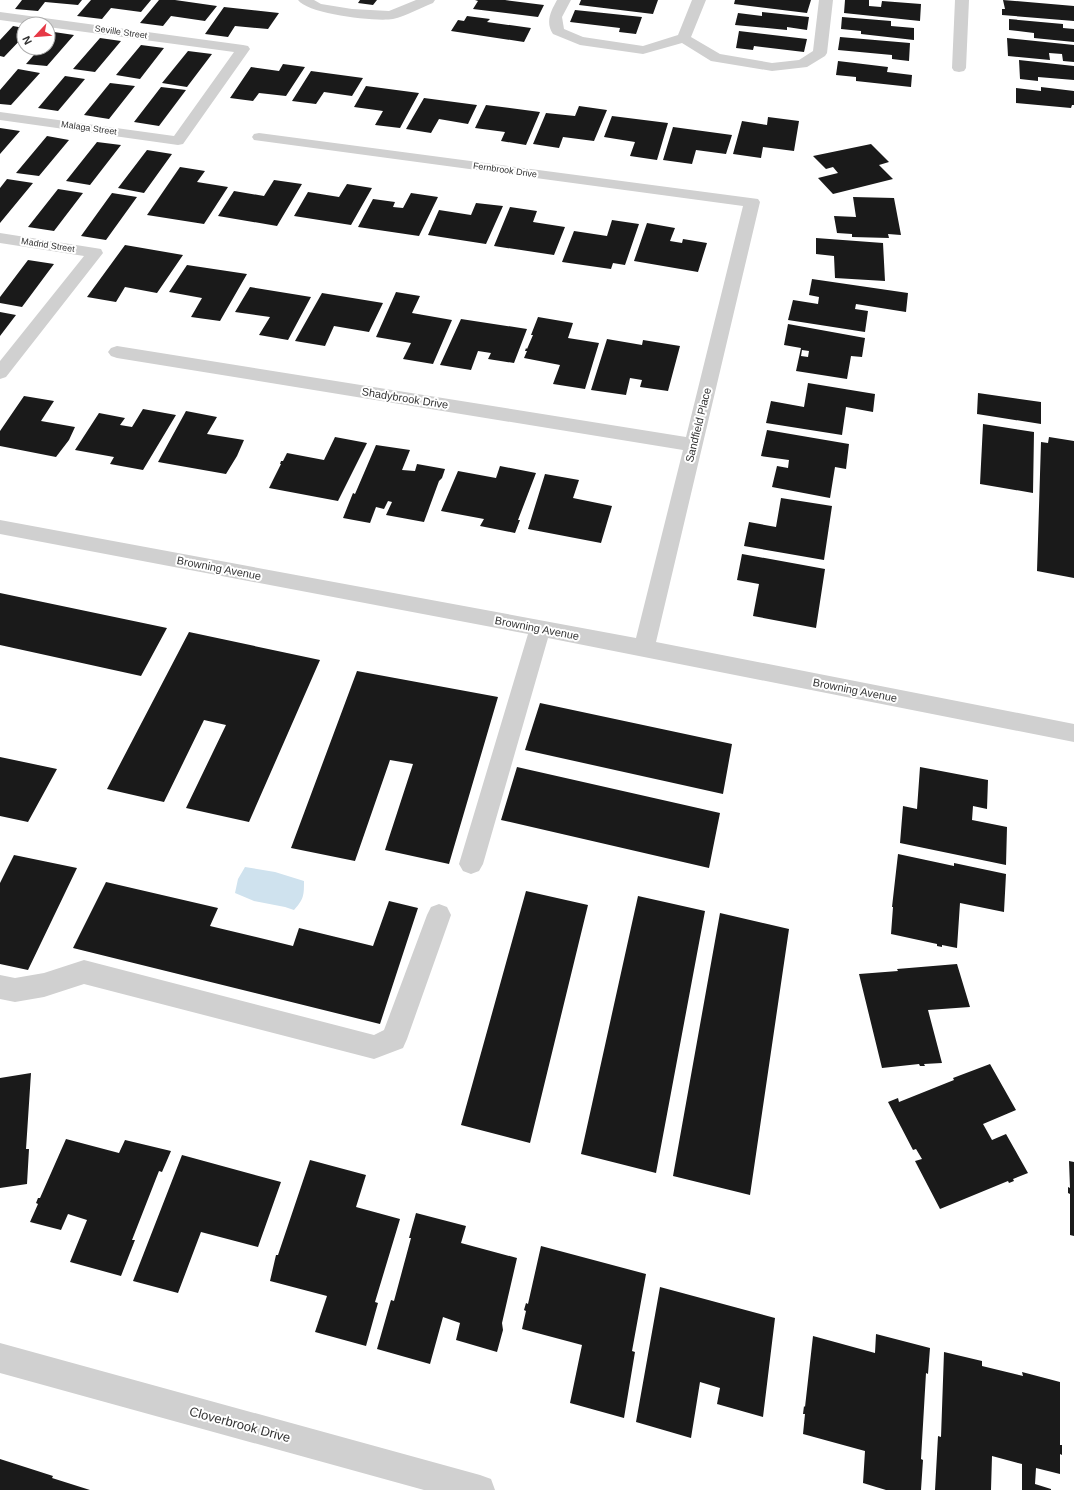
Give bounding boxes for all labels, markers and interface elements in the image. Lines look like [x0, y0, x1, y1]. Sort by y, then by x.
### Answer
north arrow [16, 16, 56, 56]
street label: Seville Street [94, 23, 148, 41]
text: N [20, 34, 34, 47]
street label: Malaga Street [61, 119, 118, 137]
street label: Fernbrook Drive [472, 161, 538, 179]
street label: Madrid Street [21, 236, 76, 254]
street label: Shadybrook Drive [361, 385, 449, 411]
street label: Sandfield Place [683, 386, 713, 464]
street label: Browning Avenue [176, 554, 262, 582]
street label: Browning Avenue [494, 614, 580, 642]
street label: Browning Avenue [812, 676, 898, 704]
street label: Cloverbrook Drive [188, 1404, 292, 1445]

